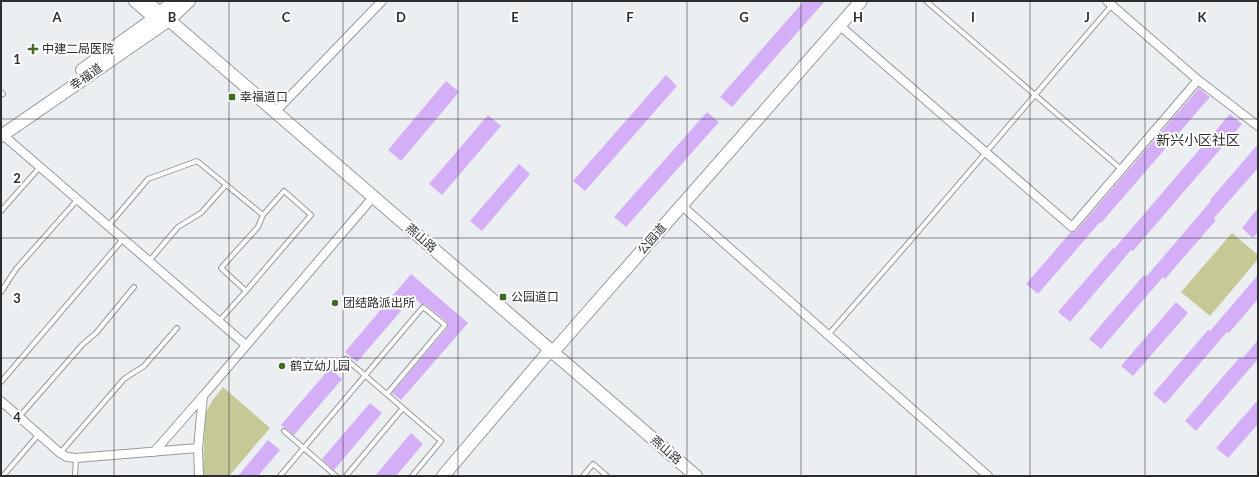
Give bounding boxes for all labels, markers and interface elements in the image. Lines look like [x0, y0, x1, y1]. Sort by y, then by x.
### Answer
text: A [51, 9, 62, 25]
text: B [168, 9, 177, 25]
text: C [282, 9, 291, 25]
text: D [396, 9, 406, 25]
text: E [511, 9, 519, 25]
text: F [626, 9, 634, 25]
text: G [739, 9, 749, 25]
text: H [853, 9, 863, 25]
text: I [971, 9, 975, 25]
text: J [1084, 9, 1090, 25]
text: K [1198, 9, 1208, 25]
place label: 中建二局医院 [42, 41, 114, 56]
marker: 中建二局医院 [27, 43, 39, 55]
text: 1 [13, 51, 21, 67]
street label: 幸福道 [67, 60, 105, 93]
place label: 幸福道口 [240, 89, 288, 104]
marker: 幸福道口 [227, 92, 237, 102]
district label: 新兴小区社区 [1156, 131, 1240, 148]
text: 2 [13, 170, 21, 186]
street label: 燕山路 [403, 220, 440, 255]
street label: 公园道 [634, 220, 669, 257]
place label: 公园道口 [511, 289, 559, 304]
text: 3 [13, 290, 21, 306]
marker: 公园道口 [498, 292, 508, 302]
place label: 团结路派出所 [343, 295, 415, 310]
marker: 团结路派出所 [330, 298, 340, 308]
place label: 鹤立幼儿园 [290, 358, 350, 373]
marker: 鹤立幼儿园 [277, 361, 287, 371]
text: 4 [13, 409, 21, 425]
street label: 燕山路 [648, 432, 685, 467]

